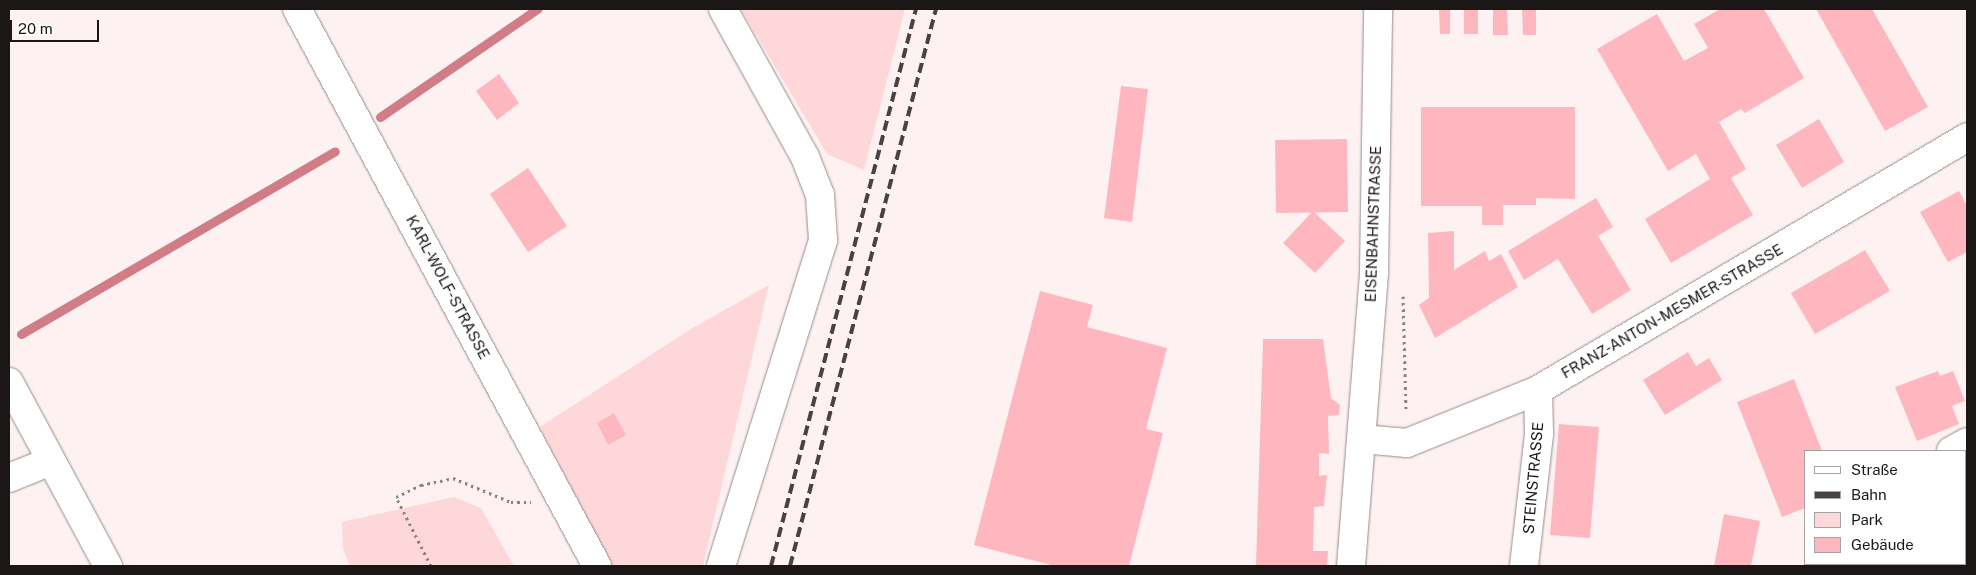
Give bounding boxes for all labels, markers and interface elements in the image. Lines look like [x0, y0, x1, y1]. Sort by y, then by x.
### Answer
scale bar [12, 10, 101, 42]
text: 20 m [18, 20, 53, 37]
street label: EISENBAHNSTRASSE [1361, 145, 1385, 303]
street label: KARL-WOLF-STRASSE [402, 212, 494, 362]
street label: FRANZ-ANTON-MESMER-STRASSE [1558, 240, 1786, 382]
street label: STEINSTRASSE [1519, 421, 1547, 535]
legend [1804, 450, 1966, 565]
text: Straße [1851, 461, 1898, 478]
text: Bahn [1851, 486, 1887, 503]
text: Park [1851, 511, 1883, 528]
text: Gebäude [1851, 536, 1914, 553]

